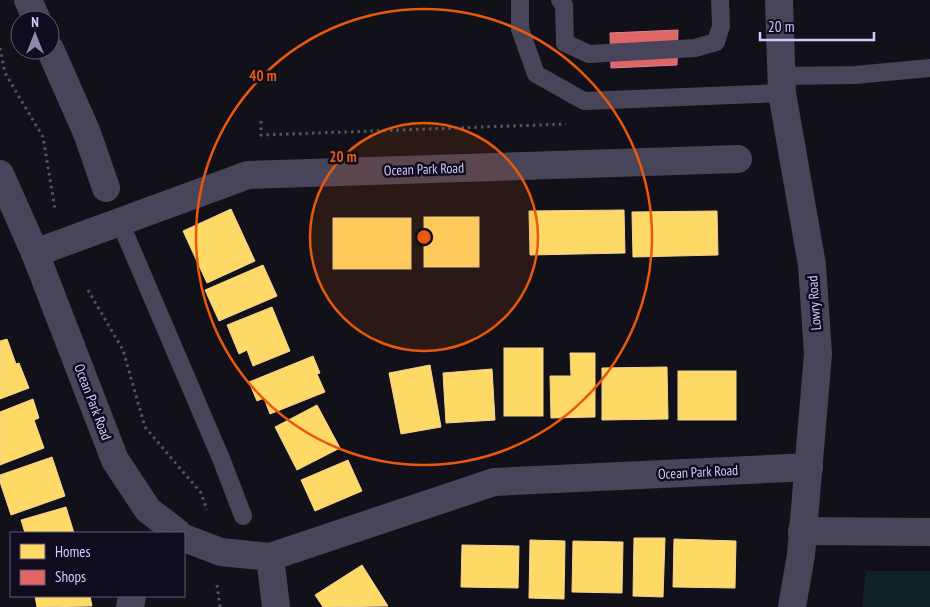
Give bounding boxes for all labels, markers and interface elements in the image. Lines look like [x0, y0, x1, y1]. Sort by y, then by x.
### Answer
north arrow [10, 10, 60, 60]
scale bar [760, 10, 874, 42]
text: N [31, 13, 39, 31]
text: 20 m [768, 17, 794, 36]
text: 40 m [249, 66, 277, 85]
text: 20 m [329, 147, 357, 166]
street label: Ocean Park Road [384, 159, 464, 179]
centre of rings [415, 228, 433, 246]
street label: Lowry Road [803, 275, 825, 331]
street label: Ocean Park Road [70, 361, 116, 443]
street label: Ocean Park Road [657, 461, 739, 483]
legend [10, 532, 185, 597]
text: Homes [55, 542, 91, 561]
text: Shops [55, 567, 86, 586]

